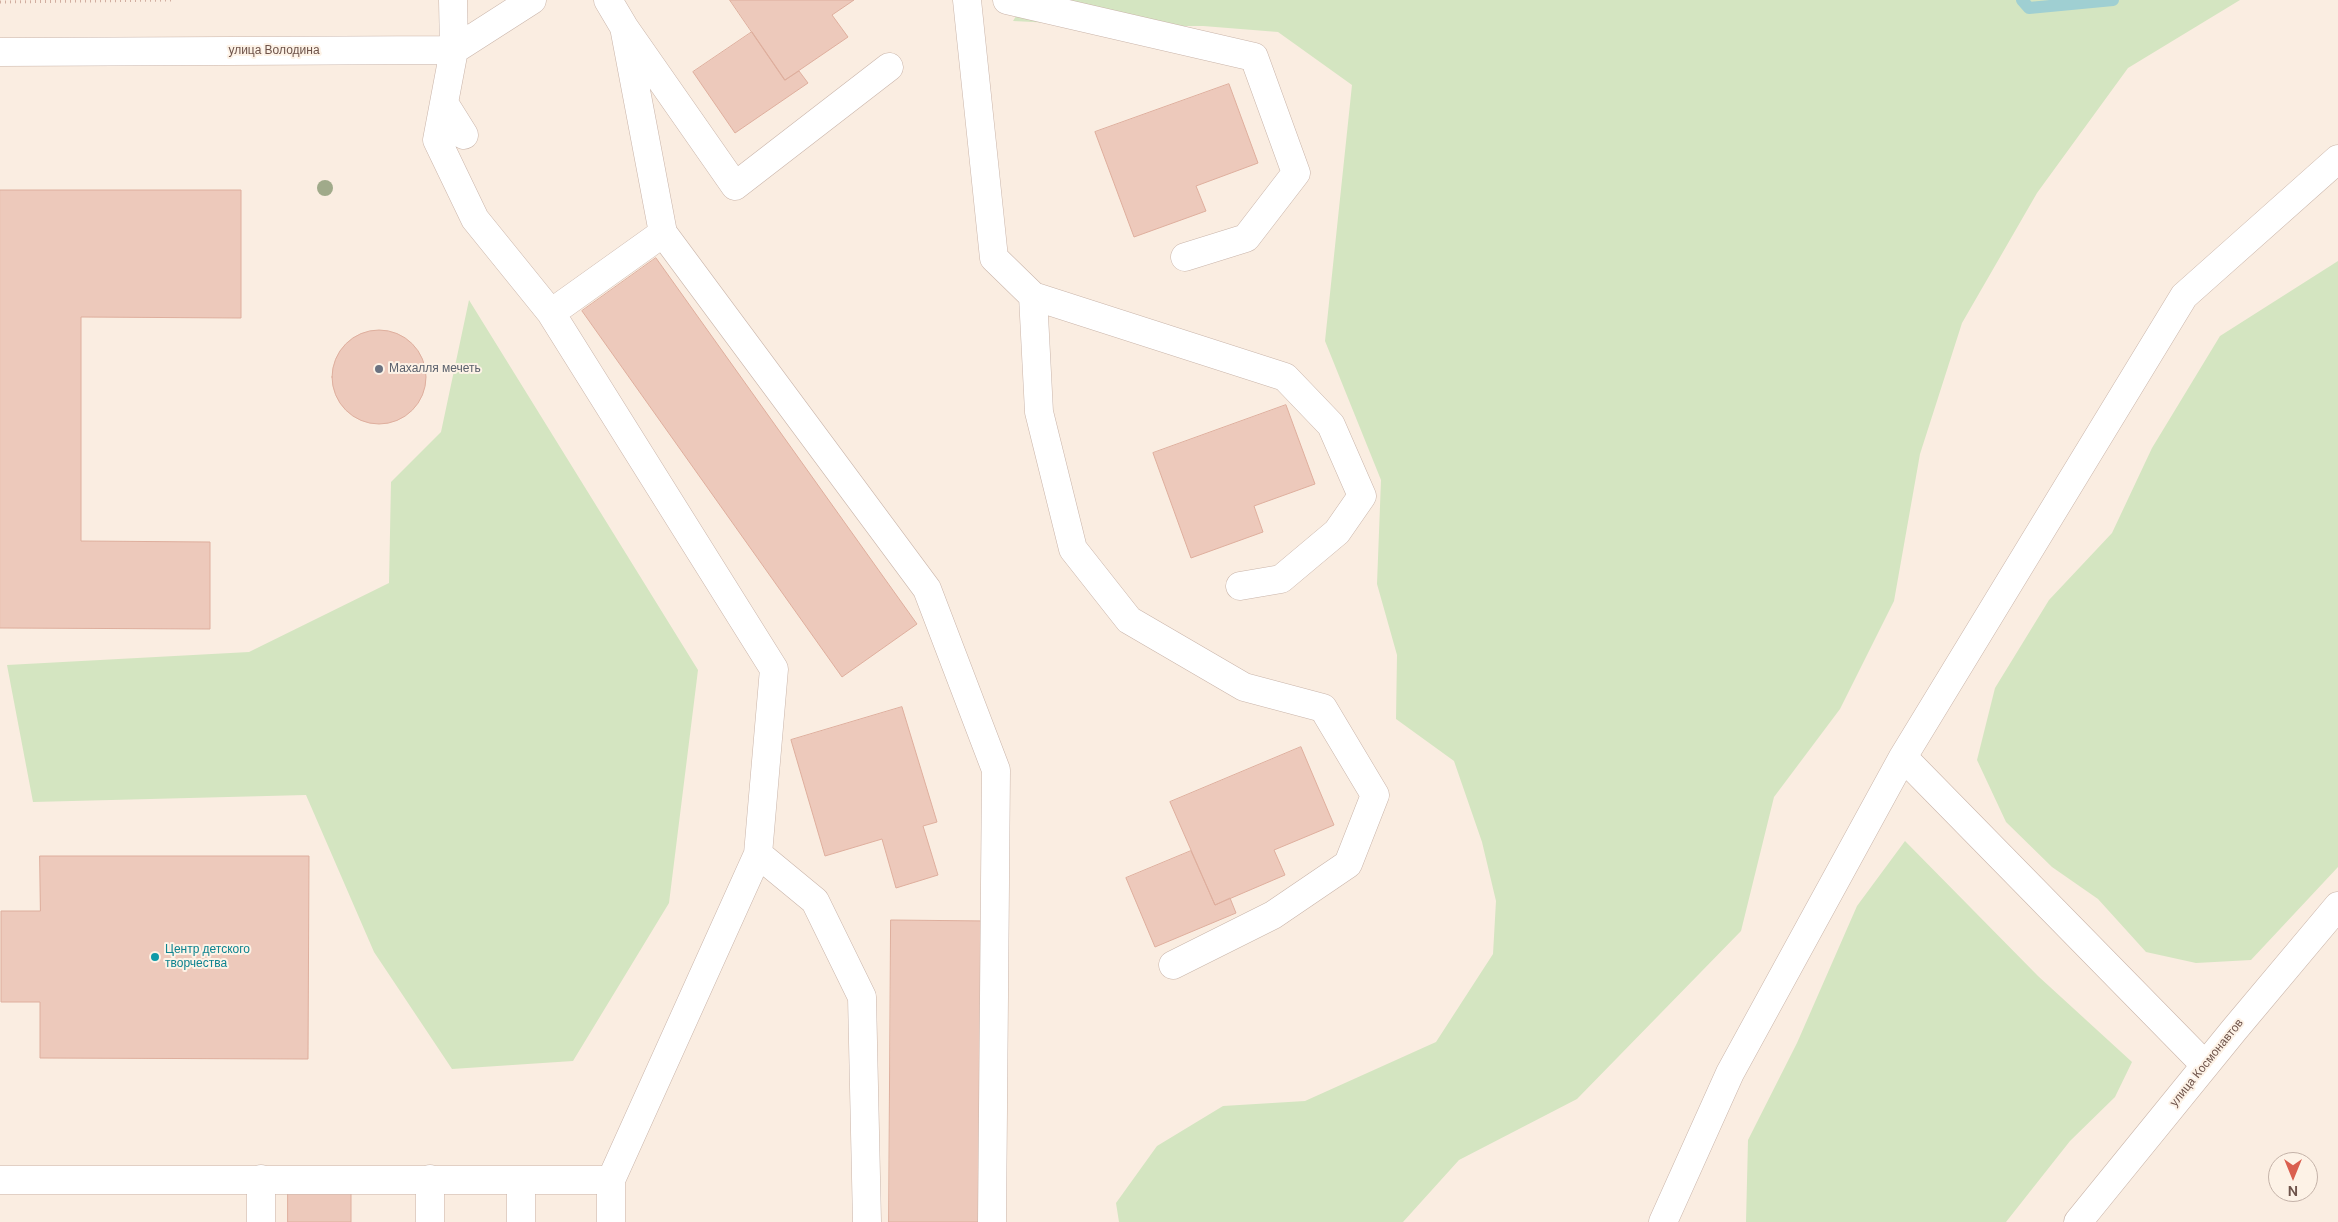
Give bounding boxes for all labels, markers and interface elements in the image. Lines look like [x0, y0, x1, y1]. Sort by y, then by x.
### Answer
street label: улица Володина [228, 44, 320, 58]
place label: Махалля мечеть [389, 362, 481, 376]
marker: Махалля мечеть [373, 363, 385, 375]
place label: Центр детского творчества [165, 943, 250, 971]
marker: Центр детского творчества [149, 951, 161, 963]
street label: улица Космонавтов [2167, 1016, 2247, 1110]
north arrow [2268, 1152, 2318, 1202]
text: N [2288, 1182, 2298, 1200]

